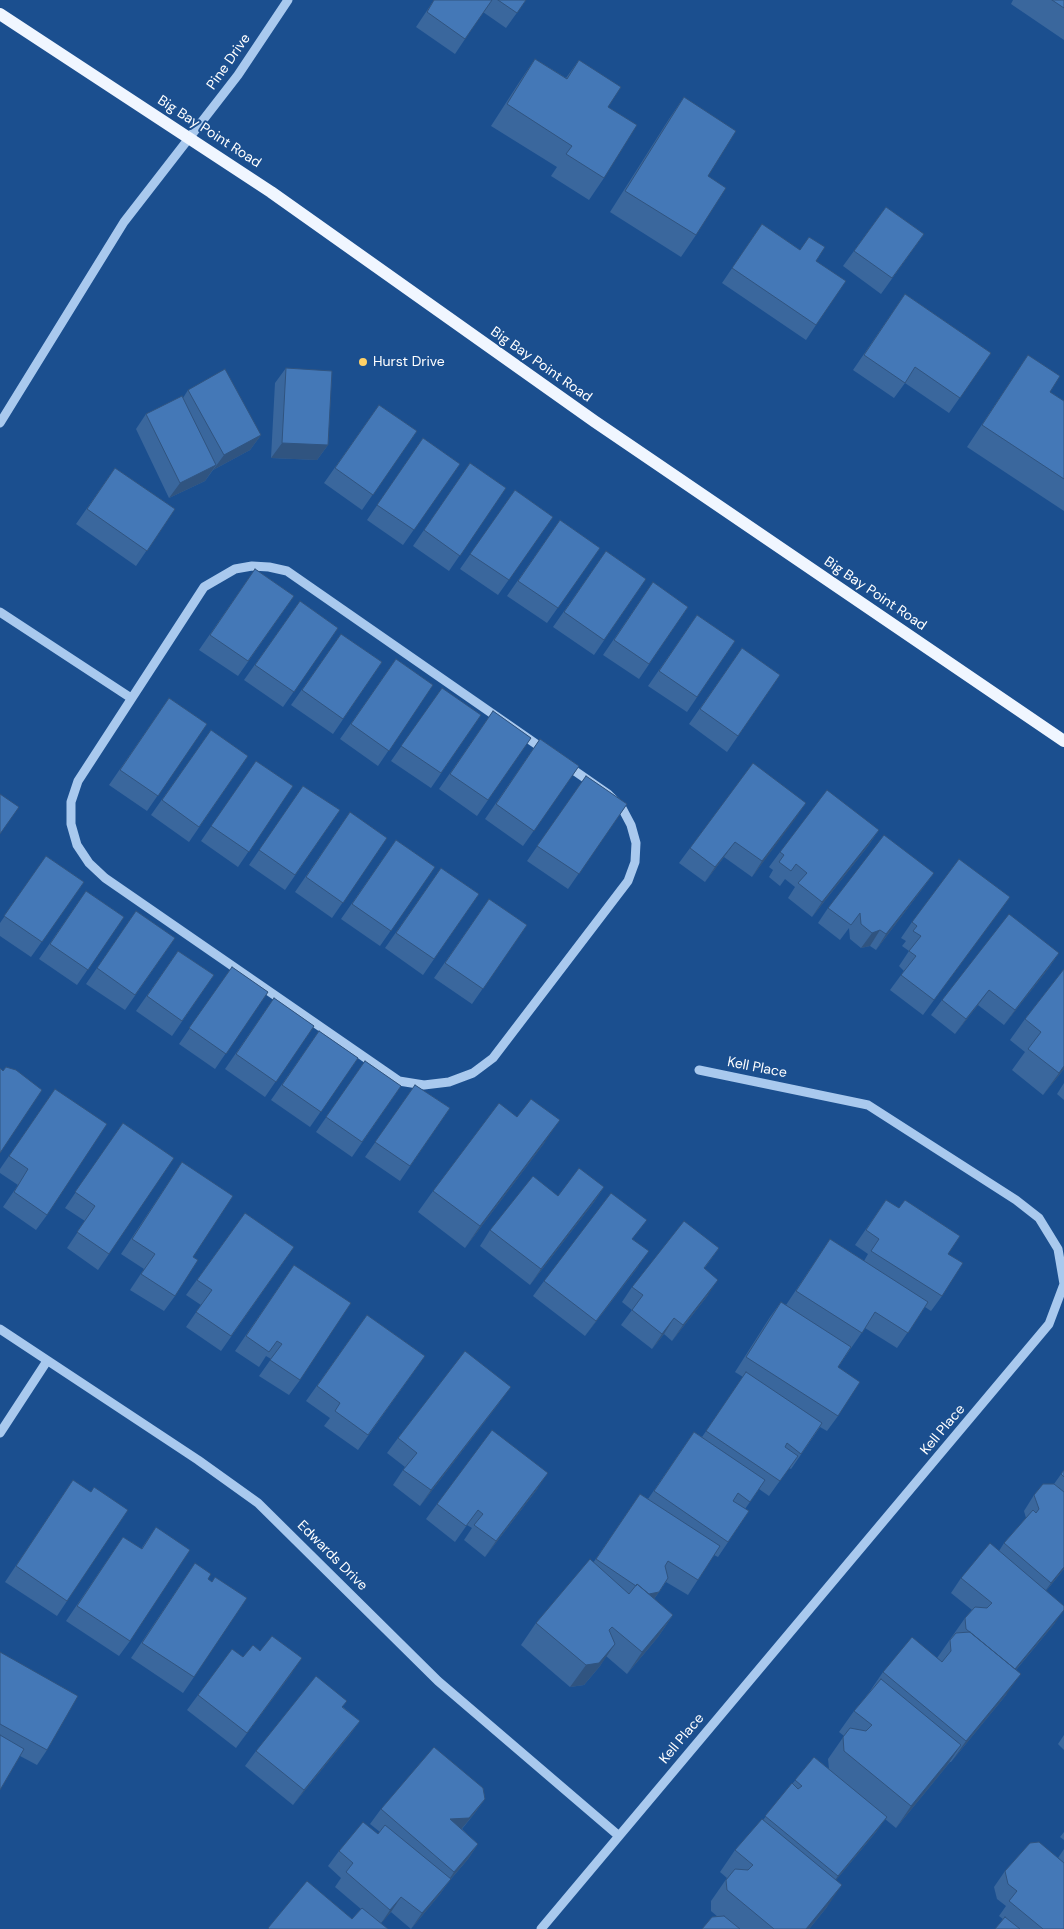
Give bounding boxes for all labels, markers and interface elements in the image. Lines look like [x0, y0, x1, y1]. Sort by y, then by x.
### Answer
street label: Pine Drive [204, 31, 254, 93]
street label: Big Bay Point Road [154, 92, 264, 172]
street label: Big Bay Point Road [487, 324, 595, 406]
place label: Hurst Drive [373, 354, 445, 370]
marker: Hurst Drive [357, 356, 369, 368]
street label: Big Bay Point Road [821, 554, 929, 634]
street label: Kell Place [726, 1054, 788, 1082]
street label: Kell Place [917, 1401, 969, 1459]
street label: Edwards Drive [293, 1517, 371, 1595]
street label: Kell Place [656, 1710, 708, 1768]

